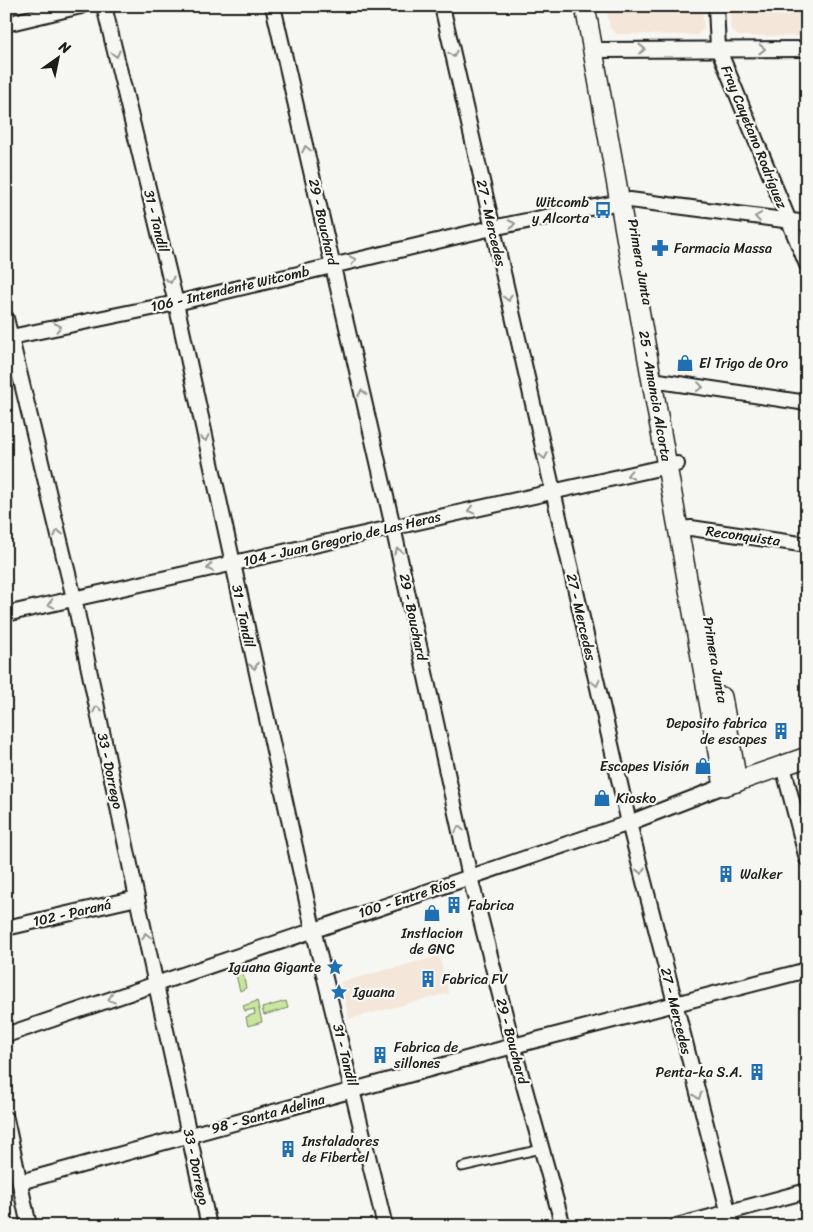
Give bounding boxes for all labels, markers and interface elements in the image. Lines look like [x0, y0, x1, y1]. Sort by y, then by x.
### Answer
north arrow [32, 32, 82, 82]
text: N [53, 34, 76, 61]
one-way arrow [638, 44, 646, 54]
one-way arrow [759, 44, 767, 54]
one-way arrow [110, 49, 120, 57]
one-way arrow [447, 49, 458, 58]
street label: Fray Cayetano Rodríguez [714, 61, 794, 213]
one-way arrow [301, 144, 312, 153]
street label: 29 - Bouchard [301, 176, 345, 269]
street label: 27 - Mercedes [469, 177, 513, 270]
street label: 31 - Tandil [136, 187, 176, 256]
place label: Witcomb y Alcorta [532, 190, 590, 231]
bus stop icon: Witcomb y Alcorta [593, 200, 613, 220]
one-way arrow [754, 212, 762, 223]
street label: Primera Junta [620, 217, 660, 308]
one-way arrow [507, 219, 516, 230]
place label: Farmacia Massa [674, 236, 772, 261]
pharmacy icon: Farmacia Massa [650, 238, 670, 258]
one-way arrow [349, 255, 358, 266]
street label: 106 - Intendente Witcomb [148, 259, 312, 319]
one-way arrow [164, 275, 175, 284]
one-way arrow [502, 293, 513, 302]
one-way arrow [54, 322, 63, 333]
street label: 25 - Amancio Alcorta [631, 329, 679, 464]
place label: El Trigo de Oro [699, 351, 788, 376]
shop icon: El Trigo de Oro [675, 353, 695, 373]
one-way arrow [696, 381, 704, 391]
one-way arrow [357, 388, 368, 397]
one-way arrow [199, 434, 210, 443]
one-way arrow [538, 452, 549, 461]
one-way arrow [625, 469, 634, 480]
street label: 104 - Juan Gregorio de Las Heras [241, 504, 444, 574]
one-way arrow [467, 504, 475, 515]
street label: Reconquista [704, 518, 783, 554]
one-way arrow [53, 528, 64, 537]
one-way arrow [393, 547, 404, 556]
one-way arrow [206, 562, 214, 573]
street label: 29 - Bouchard [392, 571, 435, 664]
street label: 27 - Mercedes [559, 571, 603, 664]
street label: 31 - Tandil [224, 582, 262, 651]
one-way arrow [47, 598, 56, 608]
street label: Primera Junta [695, 615, 735, 706]
one-way arrow [248, 661, 259, 670]
one-way arrow [590, 678, 601, 687]
one-way arrow [92, 704, 103, 713]
place label: Deposito fabrica de escapes [666, 711, 768, 752]
building icon: Deposito fabrica de escapes [771, 721, 791, 741]
street label: 33 - Dorrego [90, 731, 130, 811]
place label: Escapes Visión [600, 754, 689, 779]
shop icon: Escapes Visión [693, 756, 713, 776]
place label: Kiosko [616, 786, 656, 811]
shop icon: Kiosko [592, 788, 612, 808]
one-way arrow [454, 825, 465, 834]
place label: Walker [740, 862, 783, 887]
building icon: Walker [716, 864, 736, 884]
one-way arrow [635, 866, 646, 875]
street label: 100 - Entre Ríos [355, 870, 460, 926]
street label: 102 - Paraná [30, 892, 114, 934]
place label: Fabrica [468, 893, 514, 918]
building icon: Fabrica [444, 895, 464, 915]
shop icon: Instlacion de GNC [422, 903, 442, 923]
place label: Instlacion de GNC [400, 921, 463, 962]
one-way arrow [141, 931, 152, 940]
place label: Iguana Gigante [228, 955, 321, 980]
place icon: Iguana Gigante [325, 957, 345, 977]
street label: 27 - Mercedes [653, 965, 699, 1058]
place label: Fabrica FV [442, 967, 508, 992]
building icon: Fabrica FV [418, 969, 438, 989]
place label: Iguana [352, 980, 395, 1005]
place icon: Iguana [329, 982, 349, 1002]
one-way arrow [107, 993, 115, 1003]
street label: 29 - Bouchard [488, 995, 536, 1088]
street label: 31 - Tandil [325, 1021, 365, 1090]
place label: Fabrica de sillones [393, 1035, 458, 1076]
building icon: Fabrica de sillones [370, 1045, 390, 1065]
place label: Penta-ka S.A. [656, 1060, 743, 1085]
building icon: Penta-ka S.A. [747, 1062, 767, 1082]
street label: 98 - Santa Adelina [208, 1087, 329, 1141]
one-way arrow [693, 1092, 703, 1100]
street label: 33 - Dorrego [176, 1127, 216, 1207]
place label: Instaladores de Fibertel [301, 1129, 379, 1170]
building icon: Instaladores de Fibertel [278, 1139, 298, 1159]

